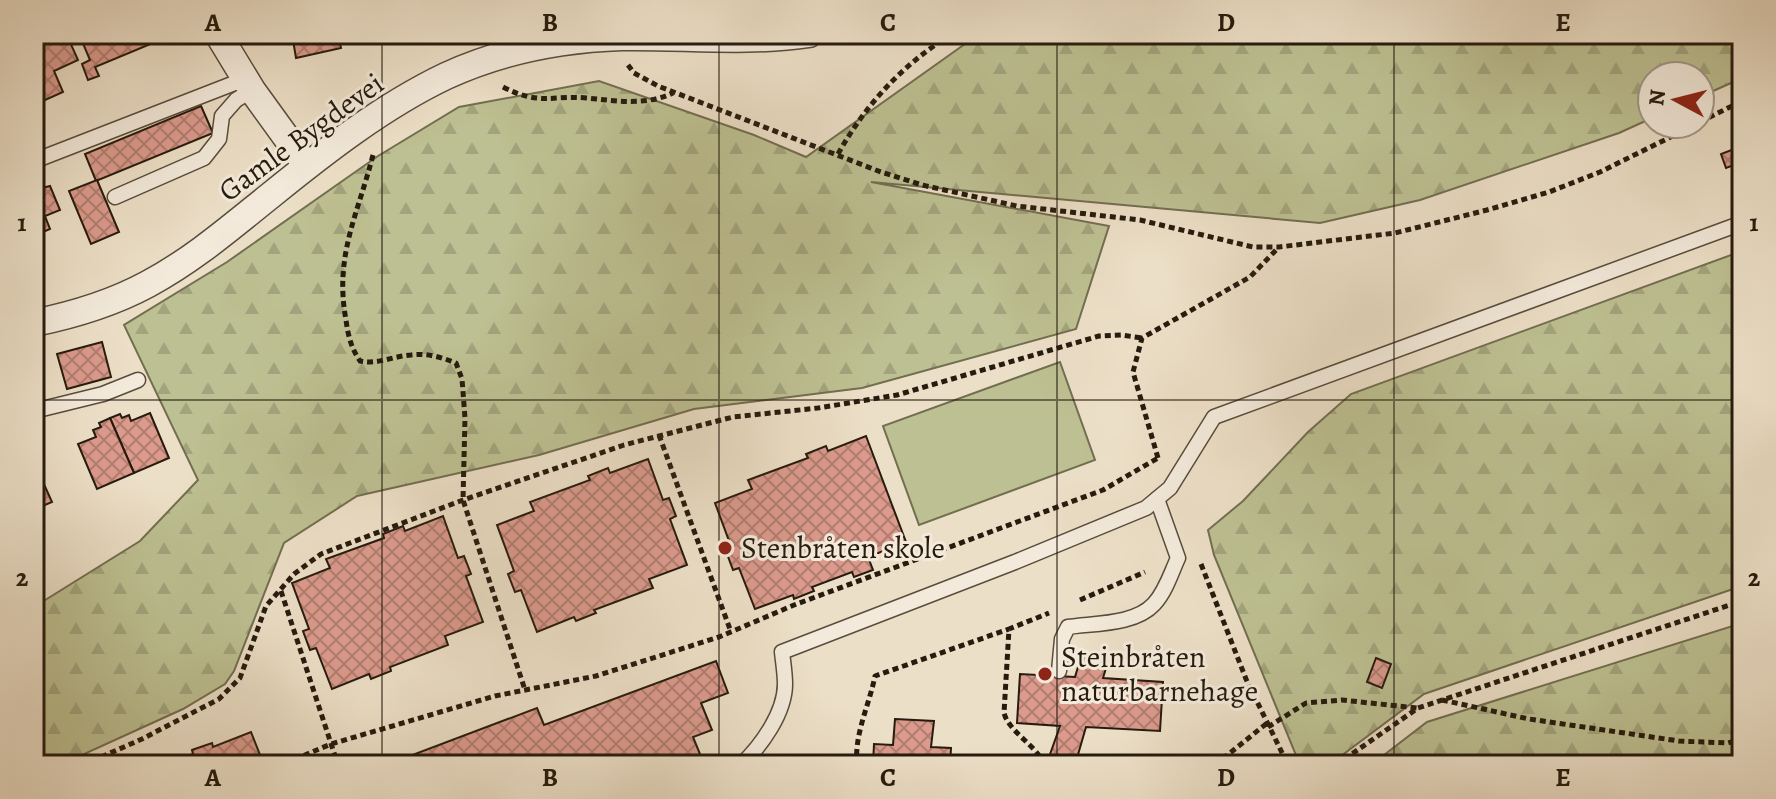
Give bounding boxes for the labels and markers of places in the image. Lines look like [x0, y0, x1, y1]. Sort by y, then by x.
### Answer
place label: Stenbråten skole [741, 528, 945, 568]
marker: Stenbråten skole [716, 539, 734, 557]
place label: Steinbråten naturbarnehage [1061, 637, 1258, 711]
marker: Steinbråten naturbarnehage [1036, 665, 1054, 683]

